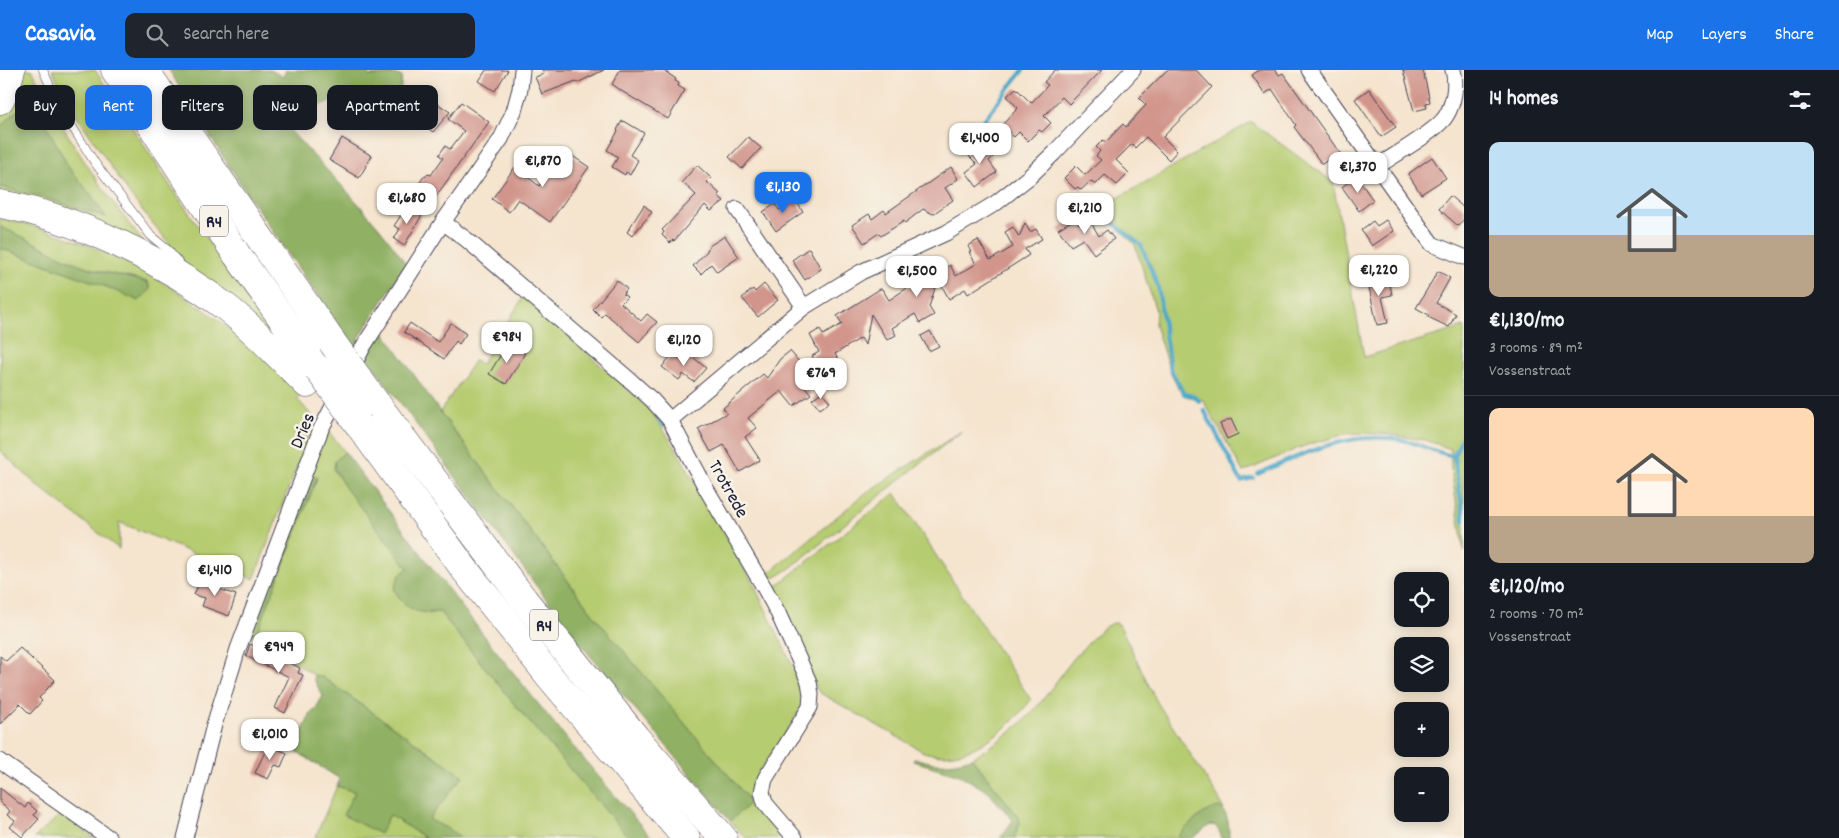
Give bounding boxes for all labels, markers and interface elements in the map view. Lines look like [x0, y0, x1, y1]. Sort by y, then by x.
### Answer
search box [125, 13, 475, 58]
text: Casavia [25, 18, 95, 52]
icon: search [143, 21, 171, 49]
text: Search here [183, 22, 269, 49]
text: Map [1646, 23, 1673, 48]
text: Layers [1701, 23, 1747, 48]
text: Share [1775, 23, 1814, 48]
chip: Buy [15, 85, 75, 130]
chip: Rent [85, 85, 152, 130]
chip: Filters [162, 85, 243, 130]
chip: New [253, 85, 317, 130]
chip: Apartment [327, 85, 438, 130]
text: 14 homes [1489, 85, 1559, 115]
icon: filters [1786, 86, 1814, 114]
pin: €1,400 [939, 122, 1021, 165]
text: €1,400 [960, 127, 1000, 150]
pin: €1,870 [502, 146, 584, 188]
text: €1,870 [525, 150, 561, 173]
pin: €1,370 [1317, 152, 1399, 194]
text: €1,370 [1339, 156, 1377, 179]
pin: €1,130 [742, 172, 824, 214]
icon: home [1607, 175, 1697, 265]
text: €1,130 [766, 176, 800, 199]
pin: €1,680 [366, 182, 448, 225]
text: €1,680 [388, 187, 426, 210]
pin: €1,210 [1044, 192, 1126, 235]
text: €1,210 [1068, 197, 1102, 220]
road number: R4 [200, 206, 228, 236]
pin: €1,220 [1338, 254, 1420, 297]
pin: €1,500 [876, 256, 958, 298]
text: €1,220 [1360, 259, 1398, 282]
text: €1,500 [897, 260, 937, 283]
text: €1,130/mo [1489, 307, 1564, 337]
pin: €984 [477, 322, 537, 364]
pin: €1,120 [643, 324, 725, 367]
text: €984 [492, 326, 522, 349]
text: €1,120 [667, 329, 701, 352]
text: 3 rooms · 89 m² [1489, 337, 1583, 360]
pin: €769 [791, 358, 851, 400]
text: Vossenstraat [1489, 360, 1571, 383]
text: €769 [806, 362, 836, 385]
street label: Dries [285, 409, 324, 454]
icon: home [1607, 440, 1697, 530]
street label: Trotrede [700, 456, 754, 524]
pin: €1,410 [174, 554, 256, 597]
text: €1,410 [198, 559, 232, 582]
map controls [1394, 572, 1449, 822]
button: locate [1394, 572, 1449, 627]
text: €1,120/mo [1489, 573, 1564, 603]
text: 2 rooms · 70 m² [1489, 603, 1584, 626]
road number: R4 [530, 610, 558, 640]
text: Vossenstraat [1489, 626, 1571, 649]
pin: €949 [249, 632, 309, 674]
text: €949 [264, 636, 294, 659]
button: layers [1394, 637, 1449, 692]
button: + [1394, 702, 1449, 757]
pin: €1,010 [229, 718, 311, 761]
text: €1,010 [252, 723, 288, 746]
button: − [1394, 767, 1449, 822]

